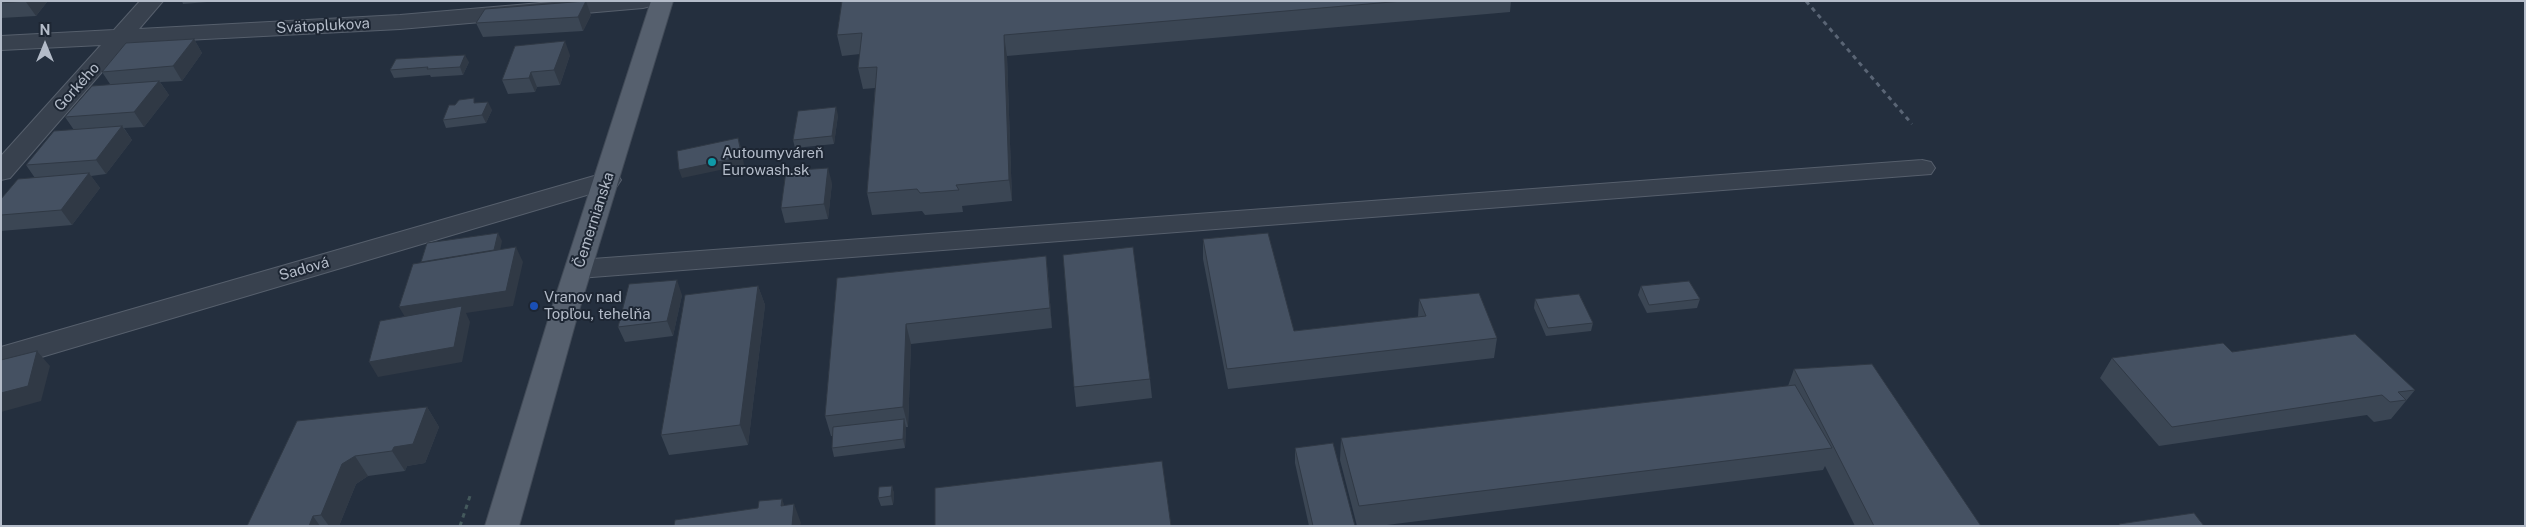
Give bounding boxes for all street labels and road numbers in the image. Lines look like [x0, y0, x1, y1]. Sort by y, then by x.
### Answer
street label: Svätoplukova [276, 15, 370, 37]
street label: Gorkého [51, 59, 103, 115]
street label: Čemernianska [570, 170, 618, 270]
street label: Sadová [277, 253, 331, 285]

